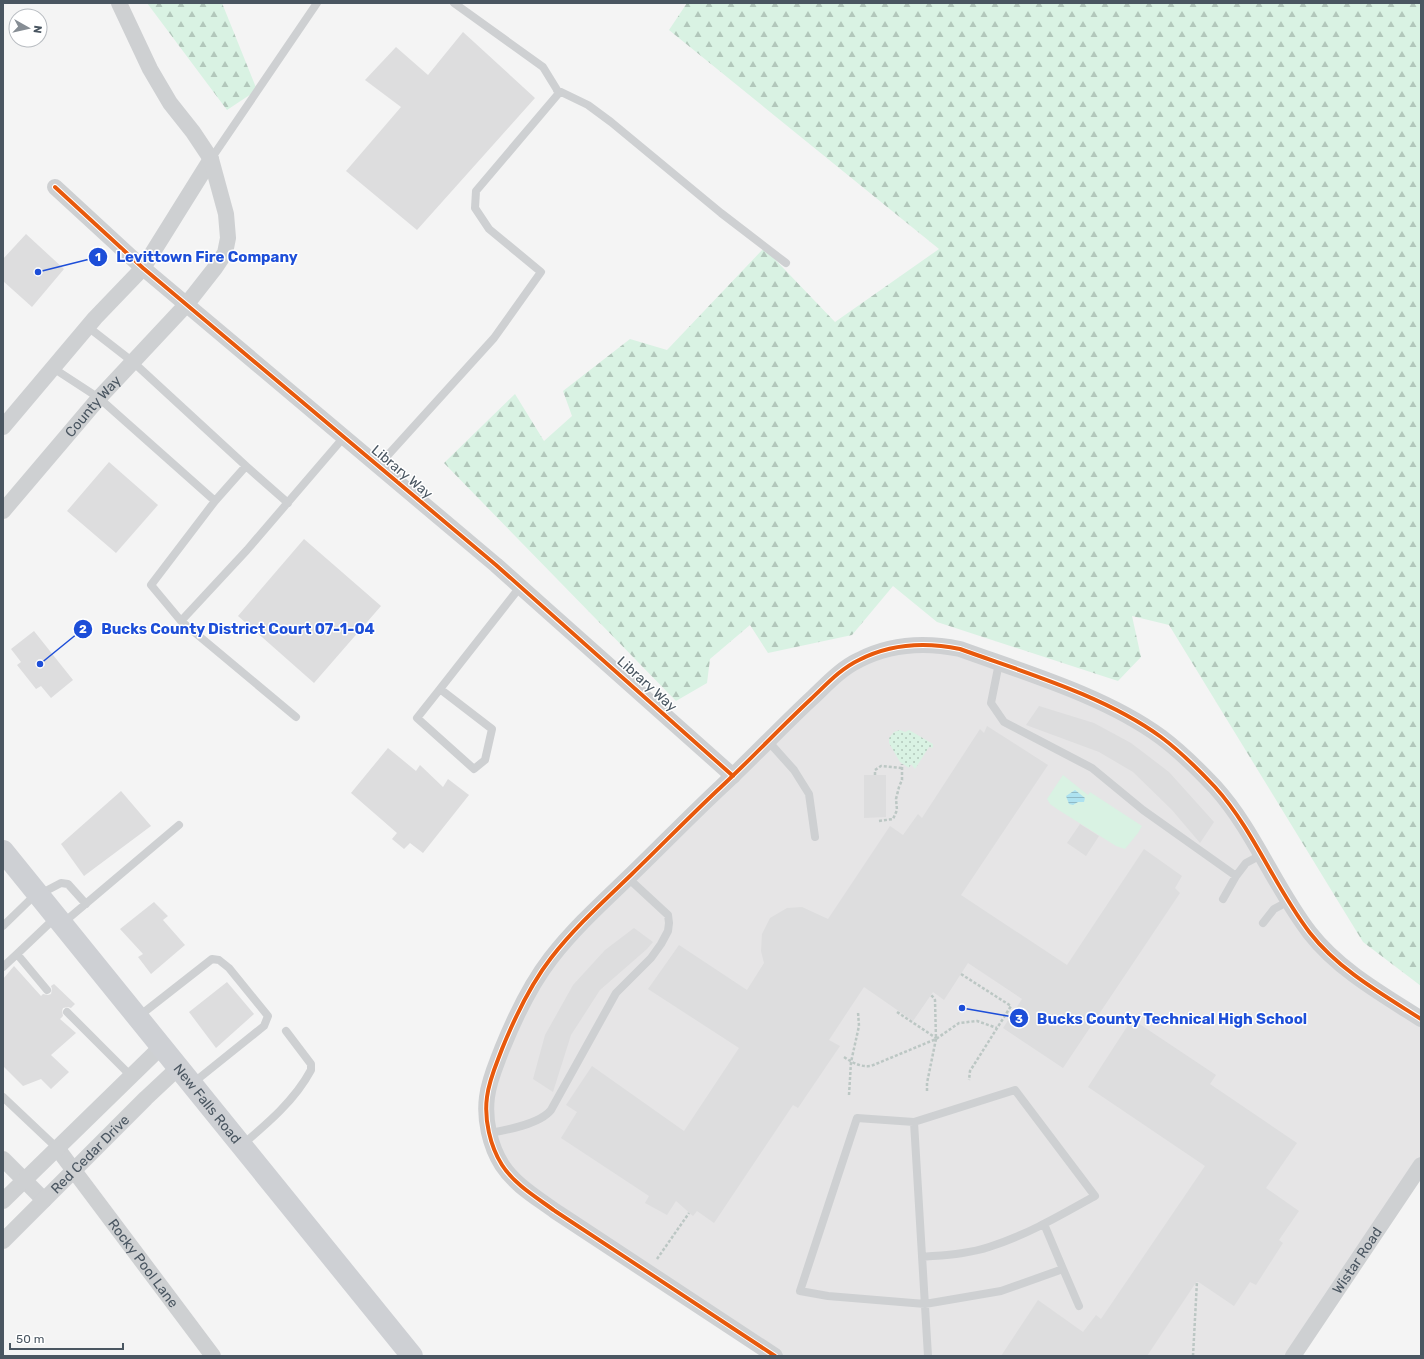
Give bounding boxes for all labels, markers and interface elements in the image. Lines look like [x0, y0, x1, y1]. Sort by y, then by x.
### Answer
north arrow [8, 8, 48, 48]
text: N [30, 24, 44, 34]
callout: Levittown Fire Company [88, 243, 305, 270]
text: Levittown Fire Company [116, 248, 298, 266]
text: 1 [95, 250, 101, 264]
street label: County Way [61, 372, 124, 440]
street label: Library Way [368, 442, 436, 503]
callout: Bucks County District Court 07-1-04 [73, 615, 383, 642]
text: Bucks County District Court 07-1-04 [101, 620, 375, 638]
text: 2 [79, 622, 87, 636]
street label: Library Way [614, 653, 681, 715]
callout: Bucks County Technical High School [1009, 1005, 1316, 1032]
text: Bucks County Technical High School [1037, 1010, 1307, 1028]
text: 3 [1015, 1012, 1023, 1026]
street label: New Falls Road [170, 1060, 245, 1147]
street label: Red Cedar Drive [47, 1111, 133, 1197]
street label: Rocky Pool Lane [105, 1215, 182, 1311]
street label: Wistar Road [1329, 1224, 1385, 1297]
scale bar [10, 1325, 123, 1351]
text: 50 m [16, 1332, 44, 1346]

